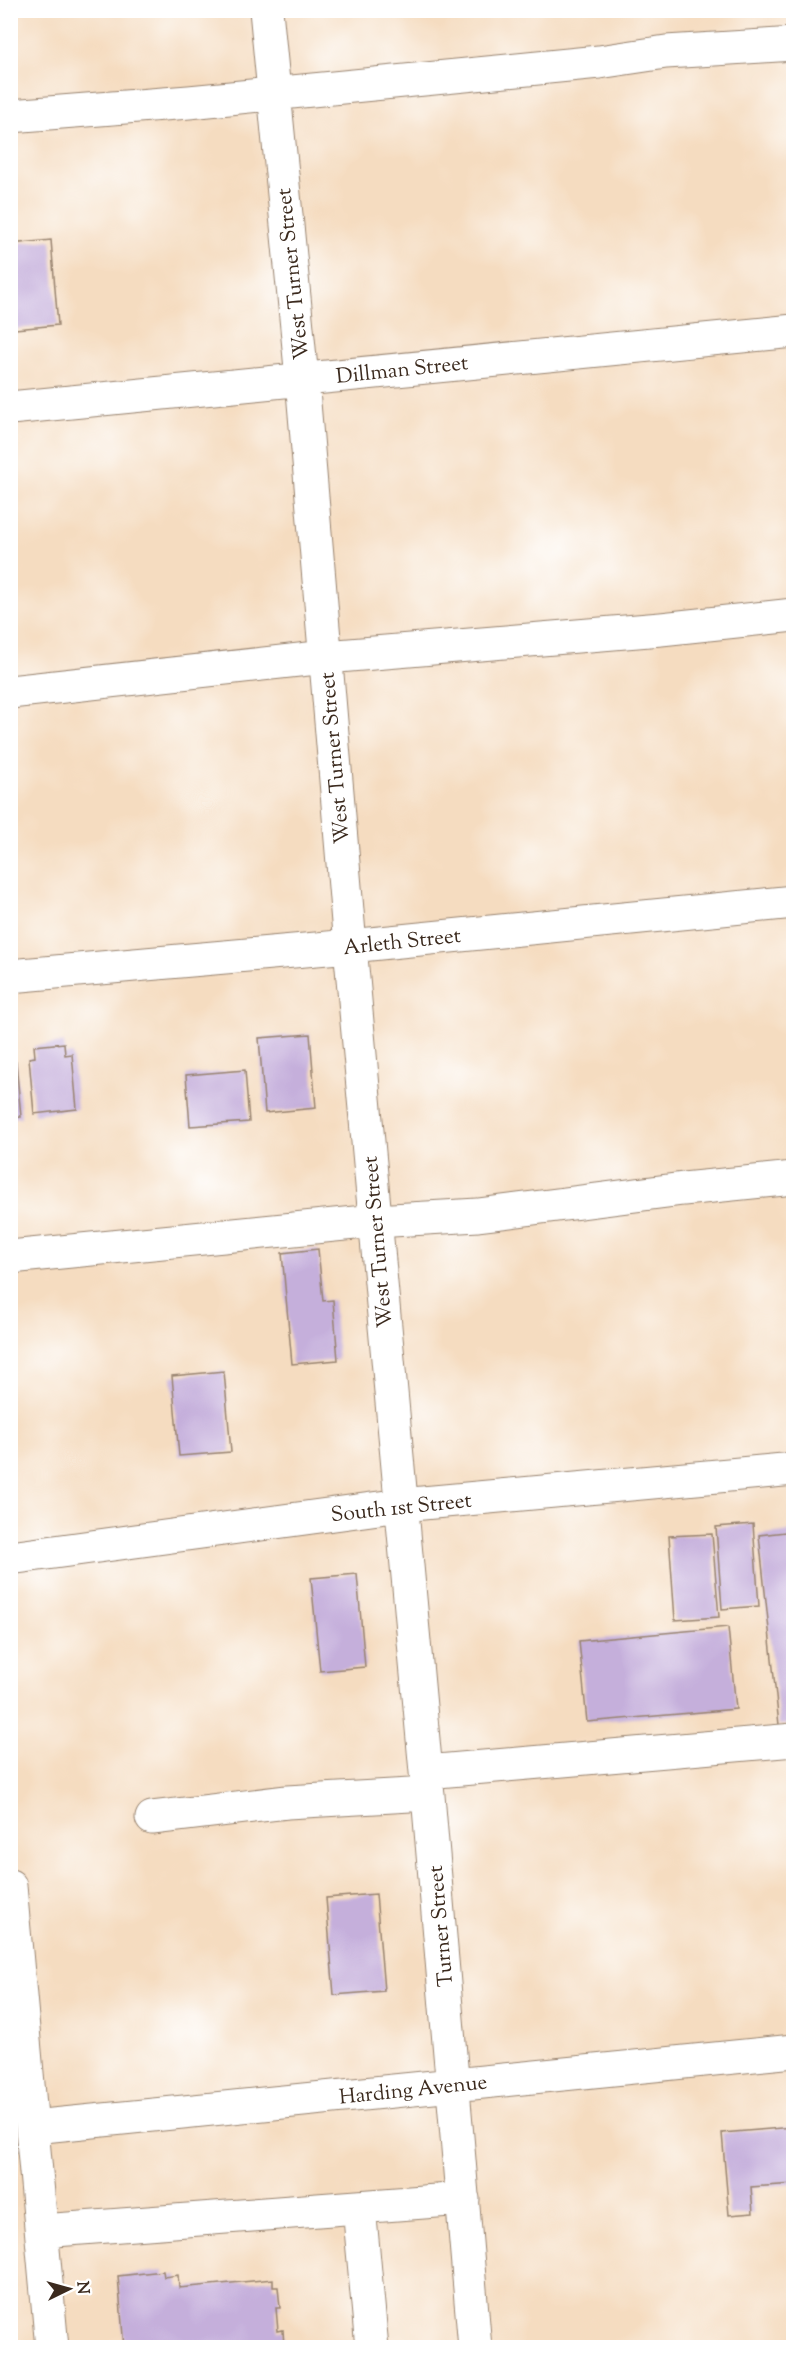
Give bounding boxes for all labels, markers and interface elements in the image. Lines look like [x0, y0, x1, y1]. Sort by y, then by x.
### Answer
street label: West Turner Street [270, 186, 318, 361]
street label: Dillman Street [335, 349, 470, 393]
street label: West Turner Street [314, 671, 358, 845]
street label: Arleth Street [342, 922, 462, 964]
street label: West Turner Street [357, 1155, 401, 1329]
street label: South 1st Street [329, 1487, 473, 1531]
street label: Turner Street [422, 1864, 462, 1988]
street label: Harding Avenue [338, 2068, 489, 2114]
north arrow [39, 2259, 99, 2319]
text: N [69, 2281, 93, 2295]

